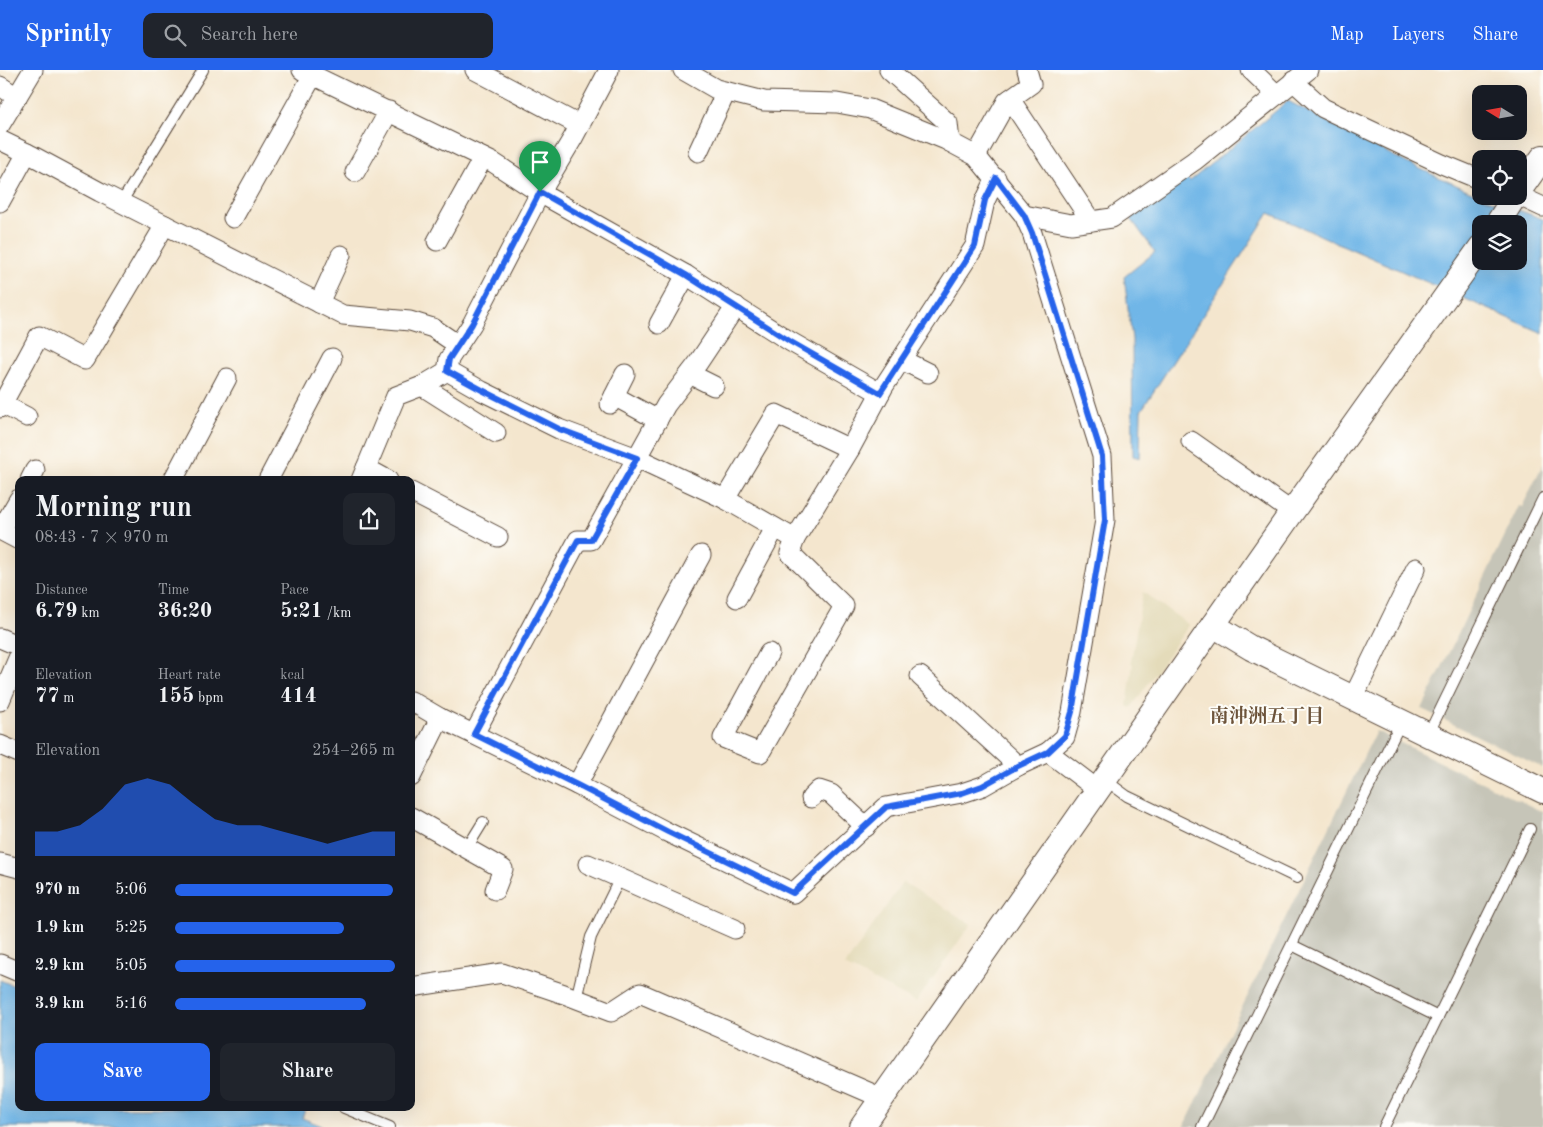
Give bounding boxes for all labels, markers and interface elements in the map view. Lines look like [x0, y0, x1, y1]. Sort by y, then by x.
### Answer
search box [143, 13, 493, 58]
icon: search [161, 21, 189, 49]
text: Sprintly [25, 23, 113, 47]
text: Search here [201, 26, 298, 45]
text: Map [1330, 26, 1364, 44]
text: Layers [1392, 26, 1444, 44]
text: Share [1472, 26, 1518, 44]
north arrow [1472, 85, 1528, 140]
map controls [1472, 85, 1527, 270]
pin [519, 141, 561, 192]
icon: arrive [526, 148, 554, 176]
button: locate [1472, 150, 1527, 205]
button: layers [1472, 215, 1527, 270]
button: share [343, 493, 395, 545]
text: Morning run [35, 495, 192, 523]
text: 08:43 · 7 × 970 m [35, 530, 168, 546]
text: Distance [35, 583, 88, 597]
text: Time [158, 583, 189, 597]
text: Pace [280, 583, 309, 597]
text: 6.79 [35, 601, 77, 622]
text: 36:20 [158, 601, 212, 622]
text: 5:21 [280, 601, 323, 622]
text: km [77, 606, 100, 620]
text: /km [323, 606, 351, 620]
text: Elevation [35, 668, 92, 682]
text: Heart rate [158, 668, 221, 682]
text: kcal [280, 668, 304, 682]
text: 77 [35, 686, 59, 707]
text: 155 [158, 686, 194, 707]
text: 414 [280, 686, 317, 707]
text: m [59, 691, 74, 705]
text: bpm [194, 691, 224, 705]
district label: 南沖洲五丁目 [1210, 705, 1324, 727]
text: Elevation [35, 743, 100, 759]
text: 254–265 m [312, 743, 395, 759]
text: 970 m [35, 882, 80, 898]
text: 5:06 [115, 882, 147, 898]
text: 1.9 km [35, 920, 84, 936]
text: 5:25 [115, 920, 147, 936]
text: 2.9 km [35, 958, 84, 974]
text: 5:05 [115, 958, 147, 974]
text: 3.9 km [35, 996, 84, 1012]
text: 5:16 [115, 996, 147, 1012]
button: Save [35, 1043, 210, 1101]
button: Share [220, 1043, 395, 1101]

